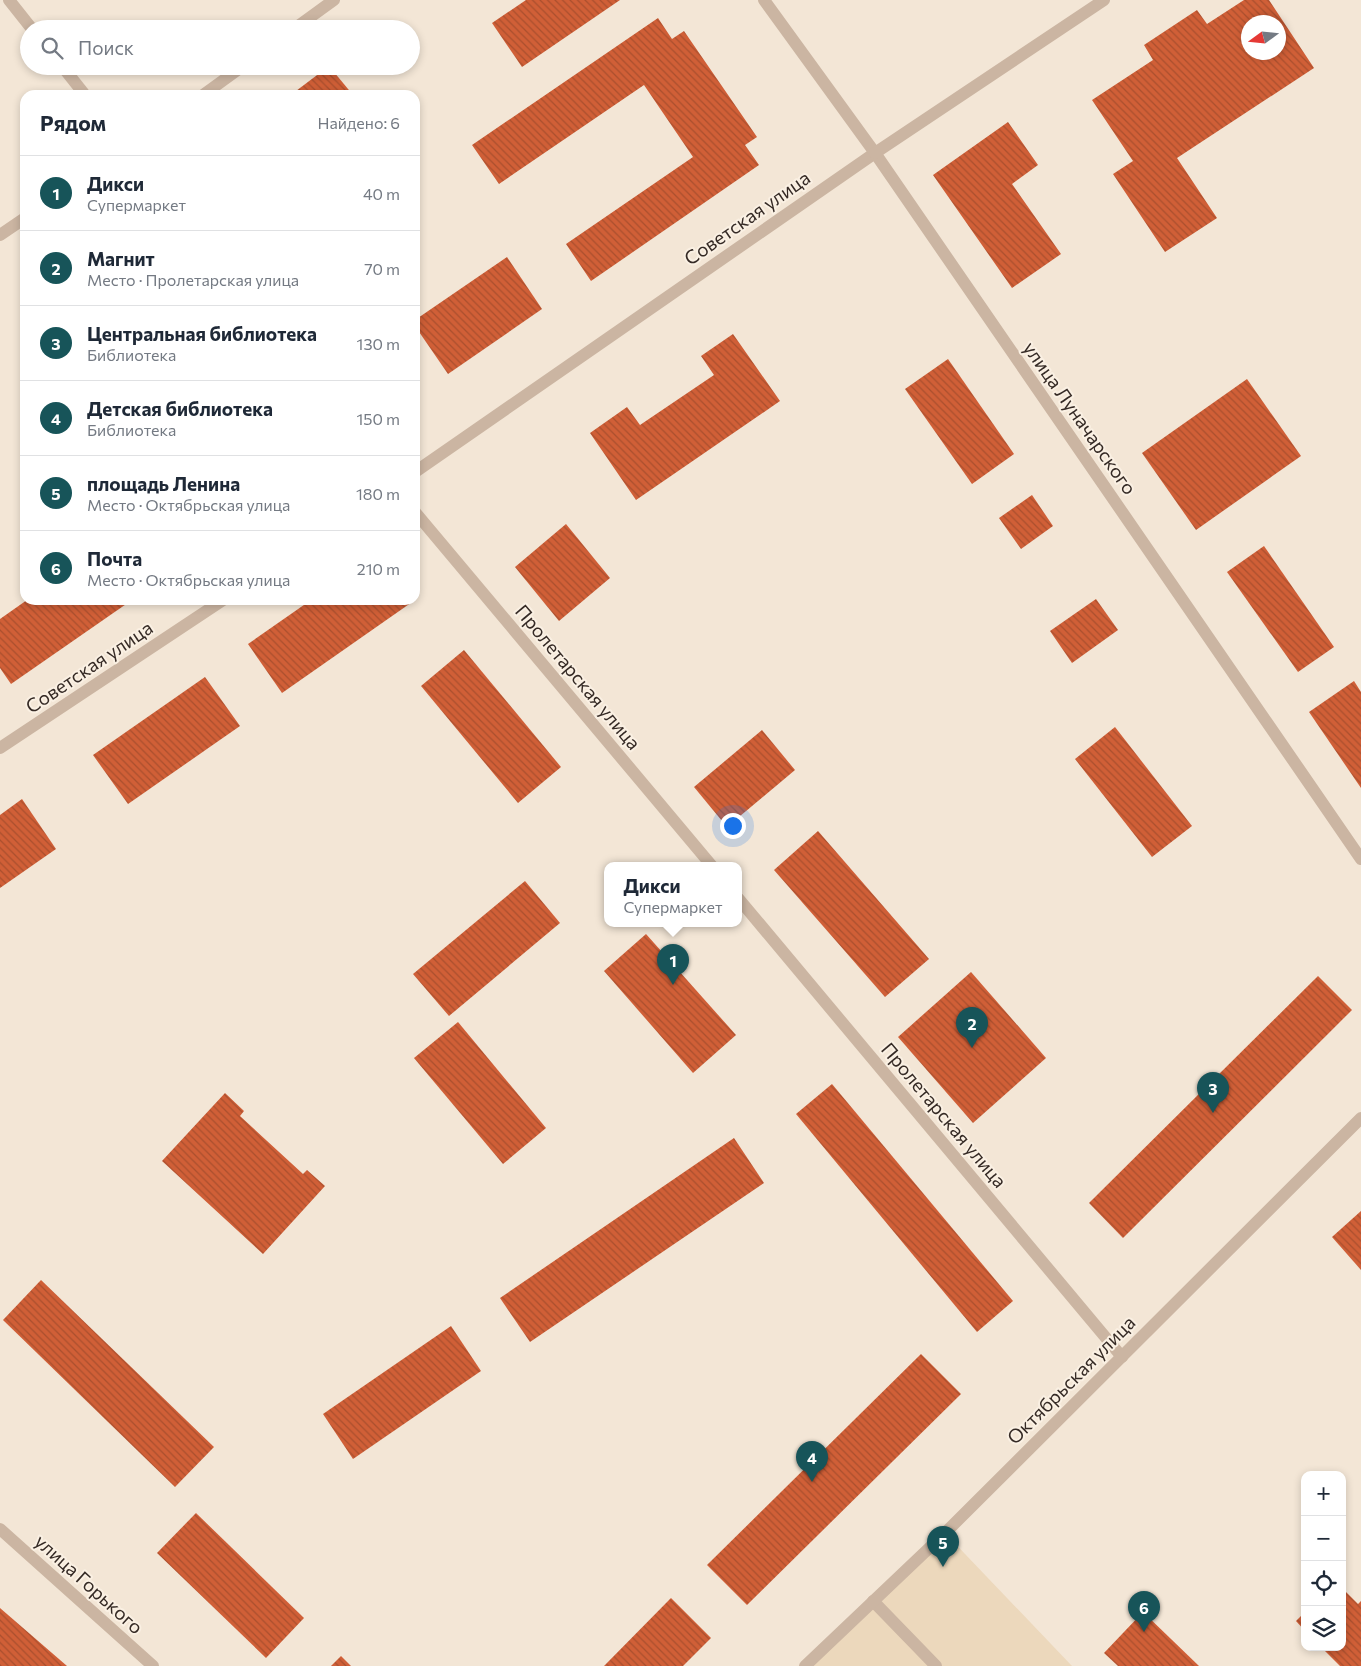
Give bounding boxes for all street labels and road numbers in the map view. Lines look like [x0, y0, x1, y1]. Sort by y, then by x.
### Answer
street label: Советская улица [679, 166, 814, 270]
street label: улица Луначарского [1019, 337, 1142, 499]
street label: Пролетарская улица [511, 599, 646, 754]
street label: Советская улица [21, 616, 157, 718]
street label: Пролетарская улица [877, 1037, 1012, 1192]
street label: Октябрьская улица [1002, 1311, 1140, 1449]
street label: улица Горького [30, 1529, 148, 1638]

